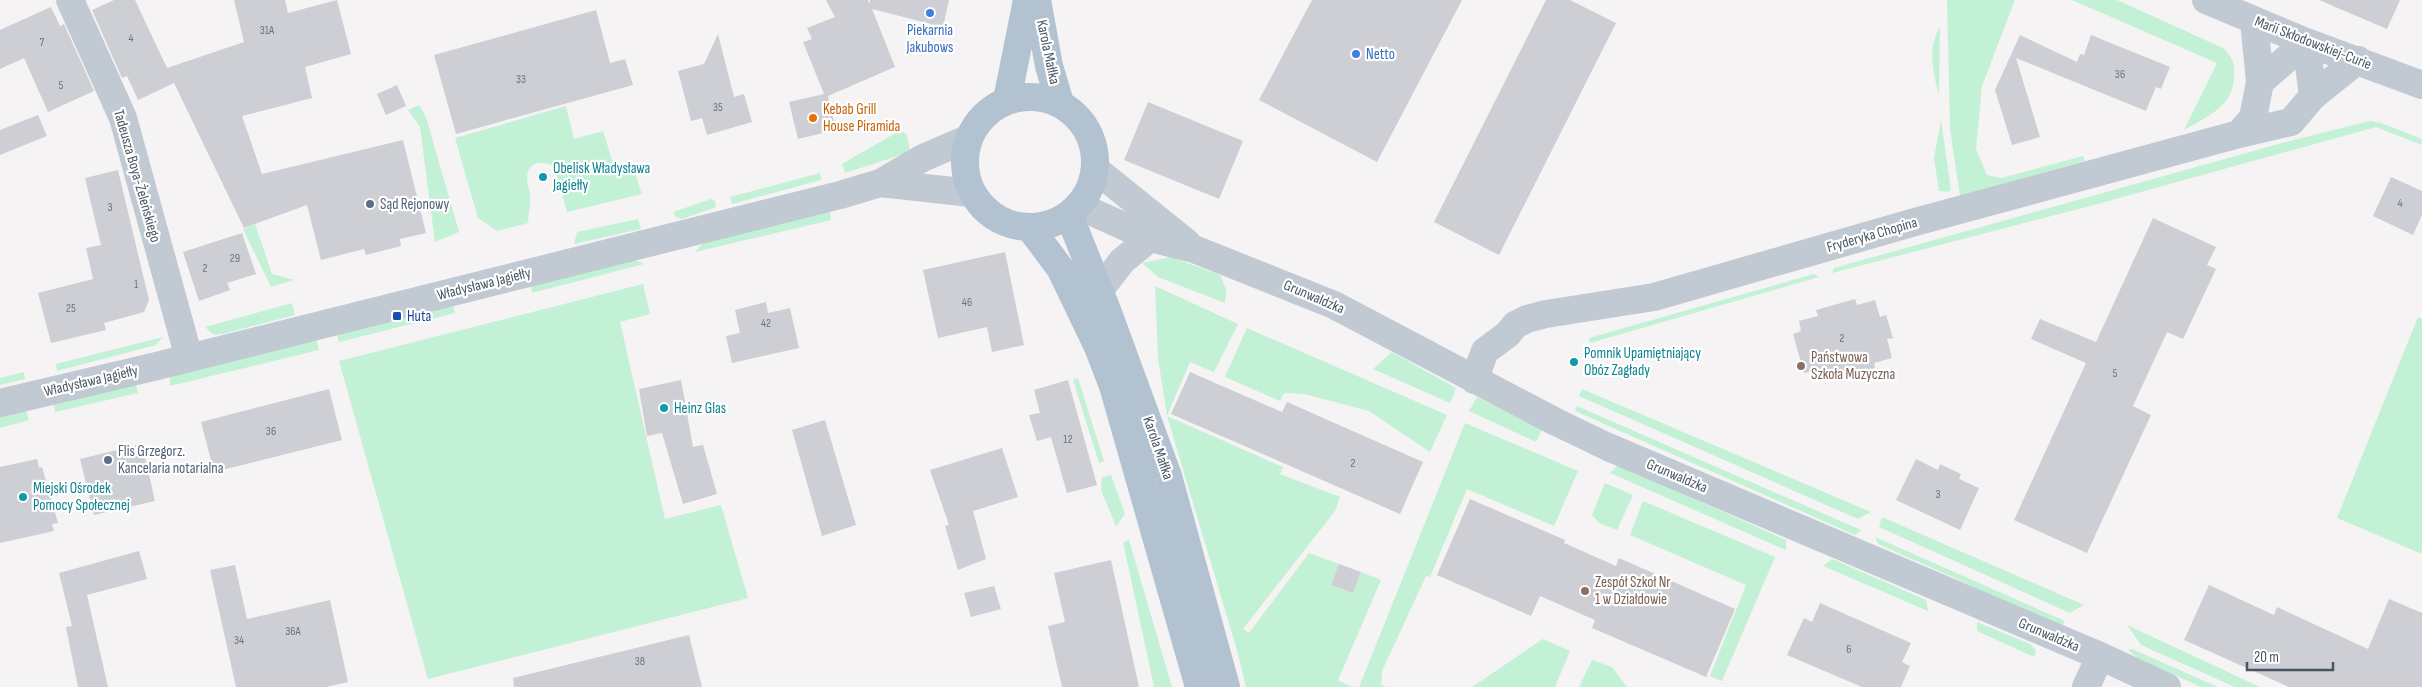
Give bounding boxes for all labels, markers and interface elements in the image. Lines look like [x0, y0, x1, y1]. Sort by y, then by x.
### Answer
marker: Piekarnia Jakubows [924, 7, 936, 19]
street label: Marii Skłodowskiej-Curie [2252, 12, 2374, 74]
street label: Karola Małłka [1032, 18, 1064, 86]
place label: Piekarnia Jakubows [905, 21, 954, 57]
house number: 31A [260, 23, 275, 38]
house number: 4 [128, 31, 134, 46]
house number: 7 [40, 35, 45, 50]
place label: Netto [1366, 45, 1395, 64]
marker: Netto [1350, 48, 1362, 60]
house number: 36 [2115, 67, 2125, 82]
house number: 33 [516, 72, 526, 87]
house number: 5 [59, 78, 64, 93]
house number: 35 [713, 100, 723, 115]
place label: Kebab Grill House Piramida [823, 100, 901, 136]
street label: Tadeusza Boya-Żeleńskiego [109, 107, 165, 245]
marker: Kebab Grill House Piramida [807, 112, 819, 124]
place label: Obelisk Władysława Jagiełły [552, 159, 651, 195]
marker: Obelisk Władysława Jagiełły [537, 171, 549, 183]
place label: Sąd Rejonowy [380, 195, 450, 214]
house number: 4 [2397, 196, 2403, 211]
marker: Sąd Rejonowy [364, 198, 376, 210]
house number: 3 [107, 200, 113, 215]
street label: Fryderyka Chopina [1825, 213, 1920, 257]
house number: 29 [230, 251, 240, 266]
house number: 2 [203, 261, 208, 276]
street label: Władysława Jagiełły [435, 263, 533, 305]
street label: Grunwaldzka [1281, 276, 1348, 318]
house number: 1 [134, 277, 139, 292]
house number: 46 [962, 295, 972, 310]
house number: 25 [66, 301, 76, 316]
place label: Huta [407, 307, 431, 326]
marker: Huta [391, 310, 403, 322]
house number: 42 [761, 316, 771, 331]
house number: 2 [1840, 331, 1845, 346]
place label: Pomnik Upamiętniający Obóz Zagłady [1584, 344, 1701, 380]
place label: Państwowa Szkoła Muzyczna [1811, 348, 1895, 384]
marker: Pomnik Upamiętniający Obóz Zagłady [1568, 356, 1580, 368]
marker: Państwowa Szkoła Muzyczna [1795, 360, 1807, 372]
street label: Władysława Jagiełły [42, 361, 140, 401]
house number: 5 [2113, 366, 2118, 381]
place label: Heinz Glas [674, 399, 726, 418]
marker: Heinz Glas [658, 402, 670, 414]
street label: Karola Małłka [1138, 414, 1178, 482]
house number: 36 [266, 424, 276, 439]
house number: 12 [1063, 432, 1073, 447]
place label: Flis Grzegorz. Kancelaria notarialna [118, 442, 224, 478]
marker: Flis Grzegorz. Kancelaria notarialna [102, 454, 114, 466]
street label: Grunwaldzka [1644, 455, 1711, 497]
house number: 2 [1351, 456, 1356, 471]
place label: Miejski Ośrodek Pomocy Społecznej [33, 479, 130, 515]
house number: 3 [1935, 487, 1941, 502]
marker: Miejski Ośrodek Pomocy Społecznej [17, 491, 29, 503]
place label: Zespół Szkoł Nr 1 w Działdowie [1595, 573, 1671, 609]
marker: Zespół Szkoł Nr 1 w Działdowie [1579, 585, 1591, 597]
street label: Grunwaldzka [2016, 614, 2083, 656]
house number: 36A [285, 624, 302, 639]
house number: 34 [234, 633, 244, 648]
scale bar [2247, 640, 2333, 672]
house number: 6 [1846, 642, 1852, 657]
text: 20 m [2254, 648, 2279, 667]
house number: 38 [635, 654, 645, 669]

